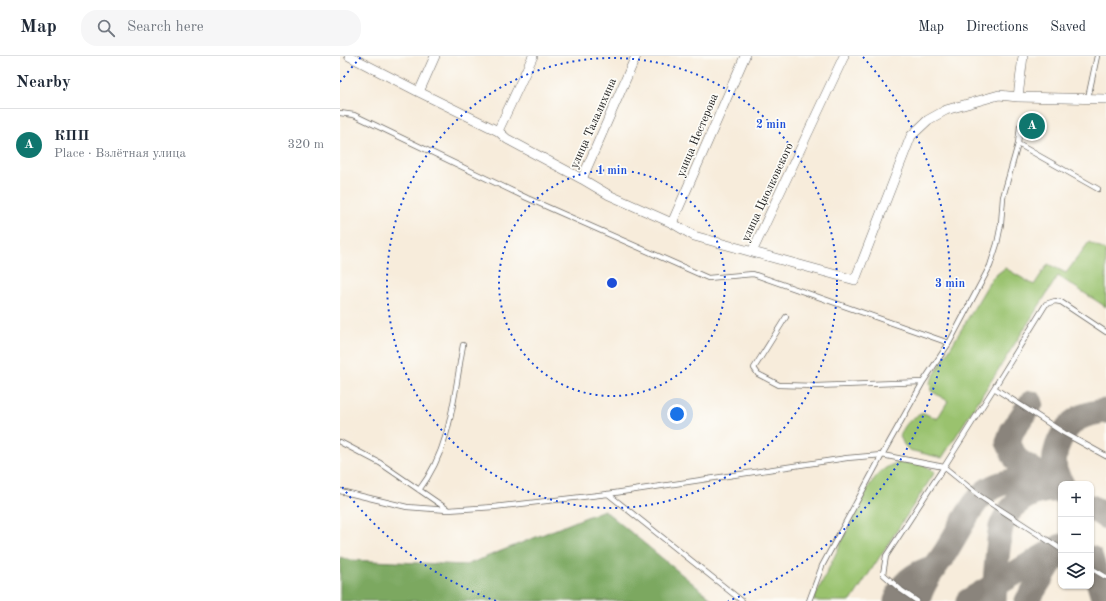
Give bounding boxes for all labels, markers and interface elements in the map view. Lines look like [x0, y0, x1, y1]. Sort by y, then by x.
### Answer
search box [81, 10, 361, 46]
icon: search [95, 17, 117, 39]
text: Map [20, 18, 57, 37]
text: Search here [127, 20, 204, 35]
text: Map [918, 20, 944, 34]
text: Directions [966, 20, 1028, 34]
text: Saved [1050, 20, 1086, 34]
text: Nearby [16, 74, 71, 91]
street label: улица Талалихина [569, 76, 619, 170]
street label: улица Нестерова [675, 92, 721, 179]
pin: A [1019, 111, 1045, 141]
text: 2 min [756, 119, 786, 131]
text: КПП [54, 129, 89, 144]
text: A [24, 138, 34, 151]
text: 320 m [287, 138, 324, 151]
street label: улица Циолковского [740, 141, 796, 244]
text: Place · Взлётная улица [54, 147, 186, 160]
text: 1 min [597, 165, 627, 177]
centre of rings [605, 276, 619, 290]
text: 3 min [935, 278, 965, 290]
your location [667, 404, 687, 424]
map controls [1058, 481, 1094, 589]
button: + [1058, 481, 1094, 517]
button: − [1058, 517, 1094, 553]
button: layers [1058, 553, 1094, 589]

